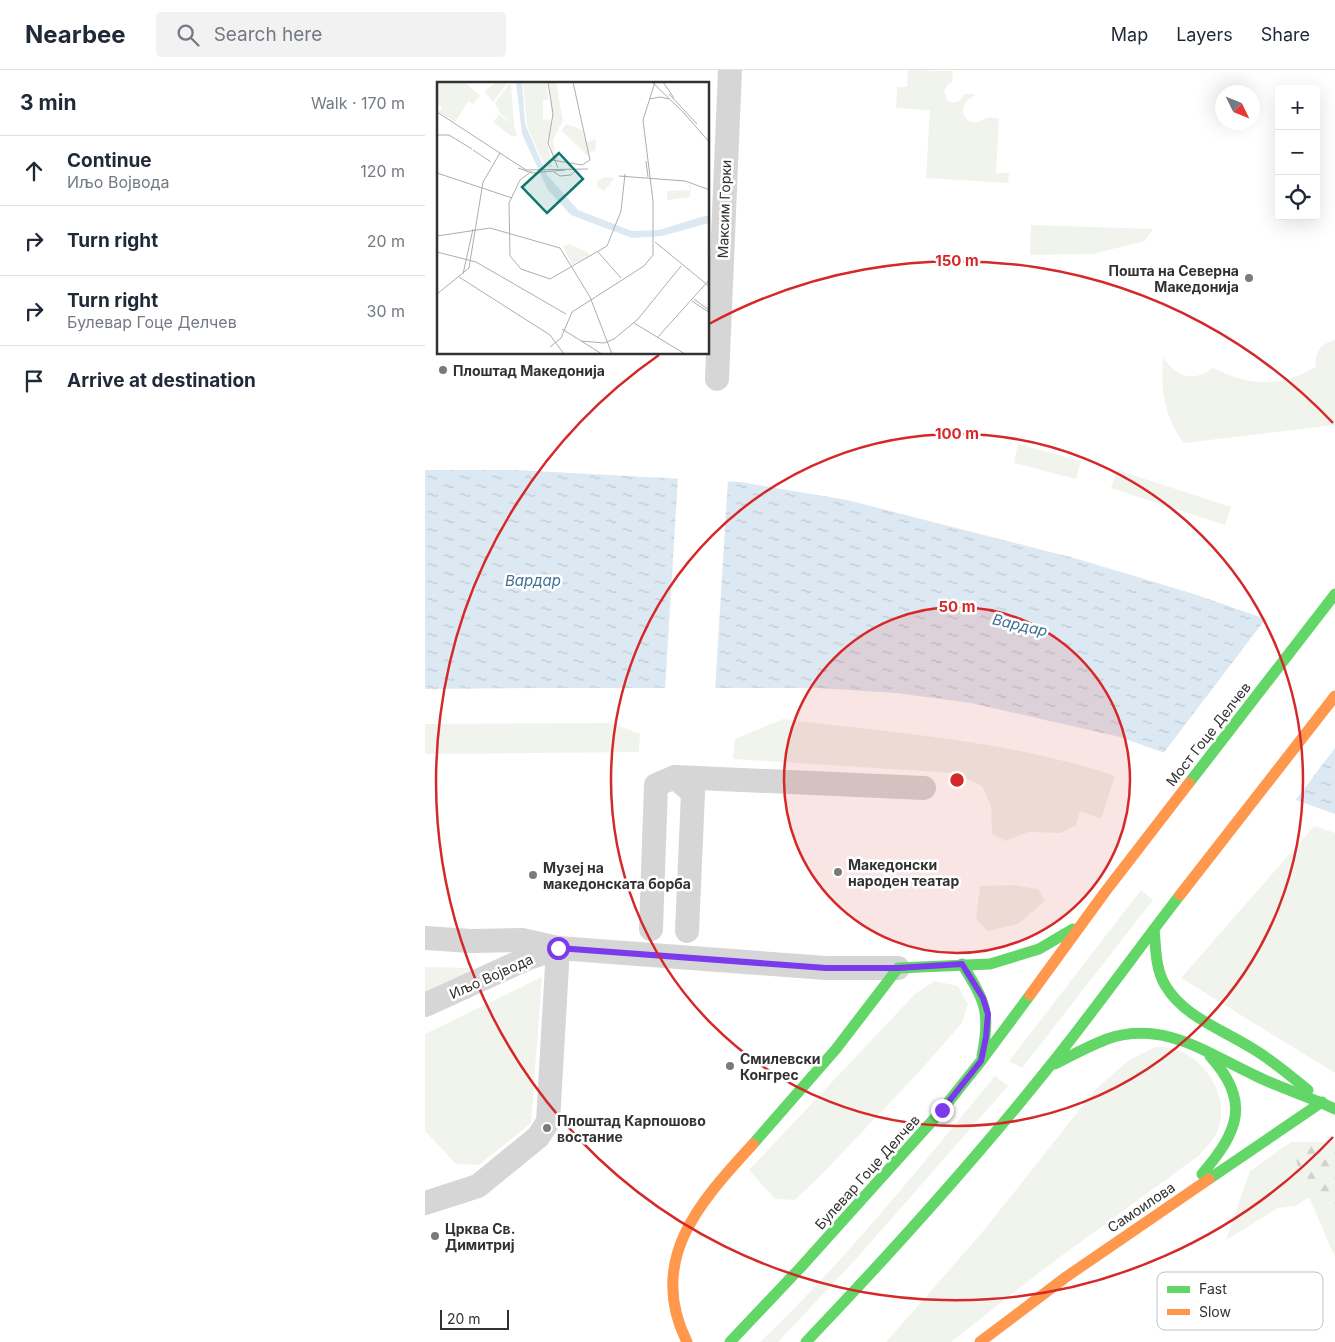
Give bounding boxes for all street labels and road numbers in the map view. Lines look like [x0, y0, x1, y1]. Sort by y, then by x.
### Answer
street label: Максим Горки [714, 159, 734, 259]
street label: Мост Гоце Делчев [1162, 679, 1254, 789]
street label: Иљо Војвода [447, 950, 535, 1002]
street label: Булевар Гоце Делчев [811, 1111, 923, 1233]
street label: Самоилова [1104, 1178, 1178, 1236]

